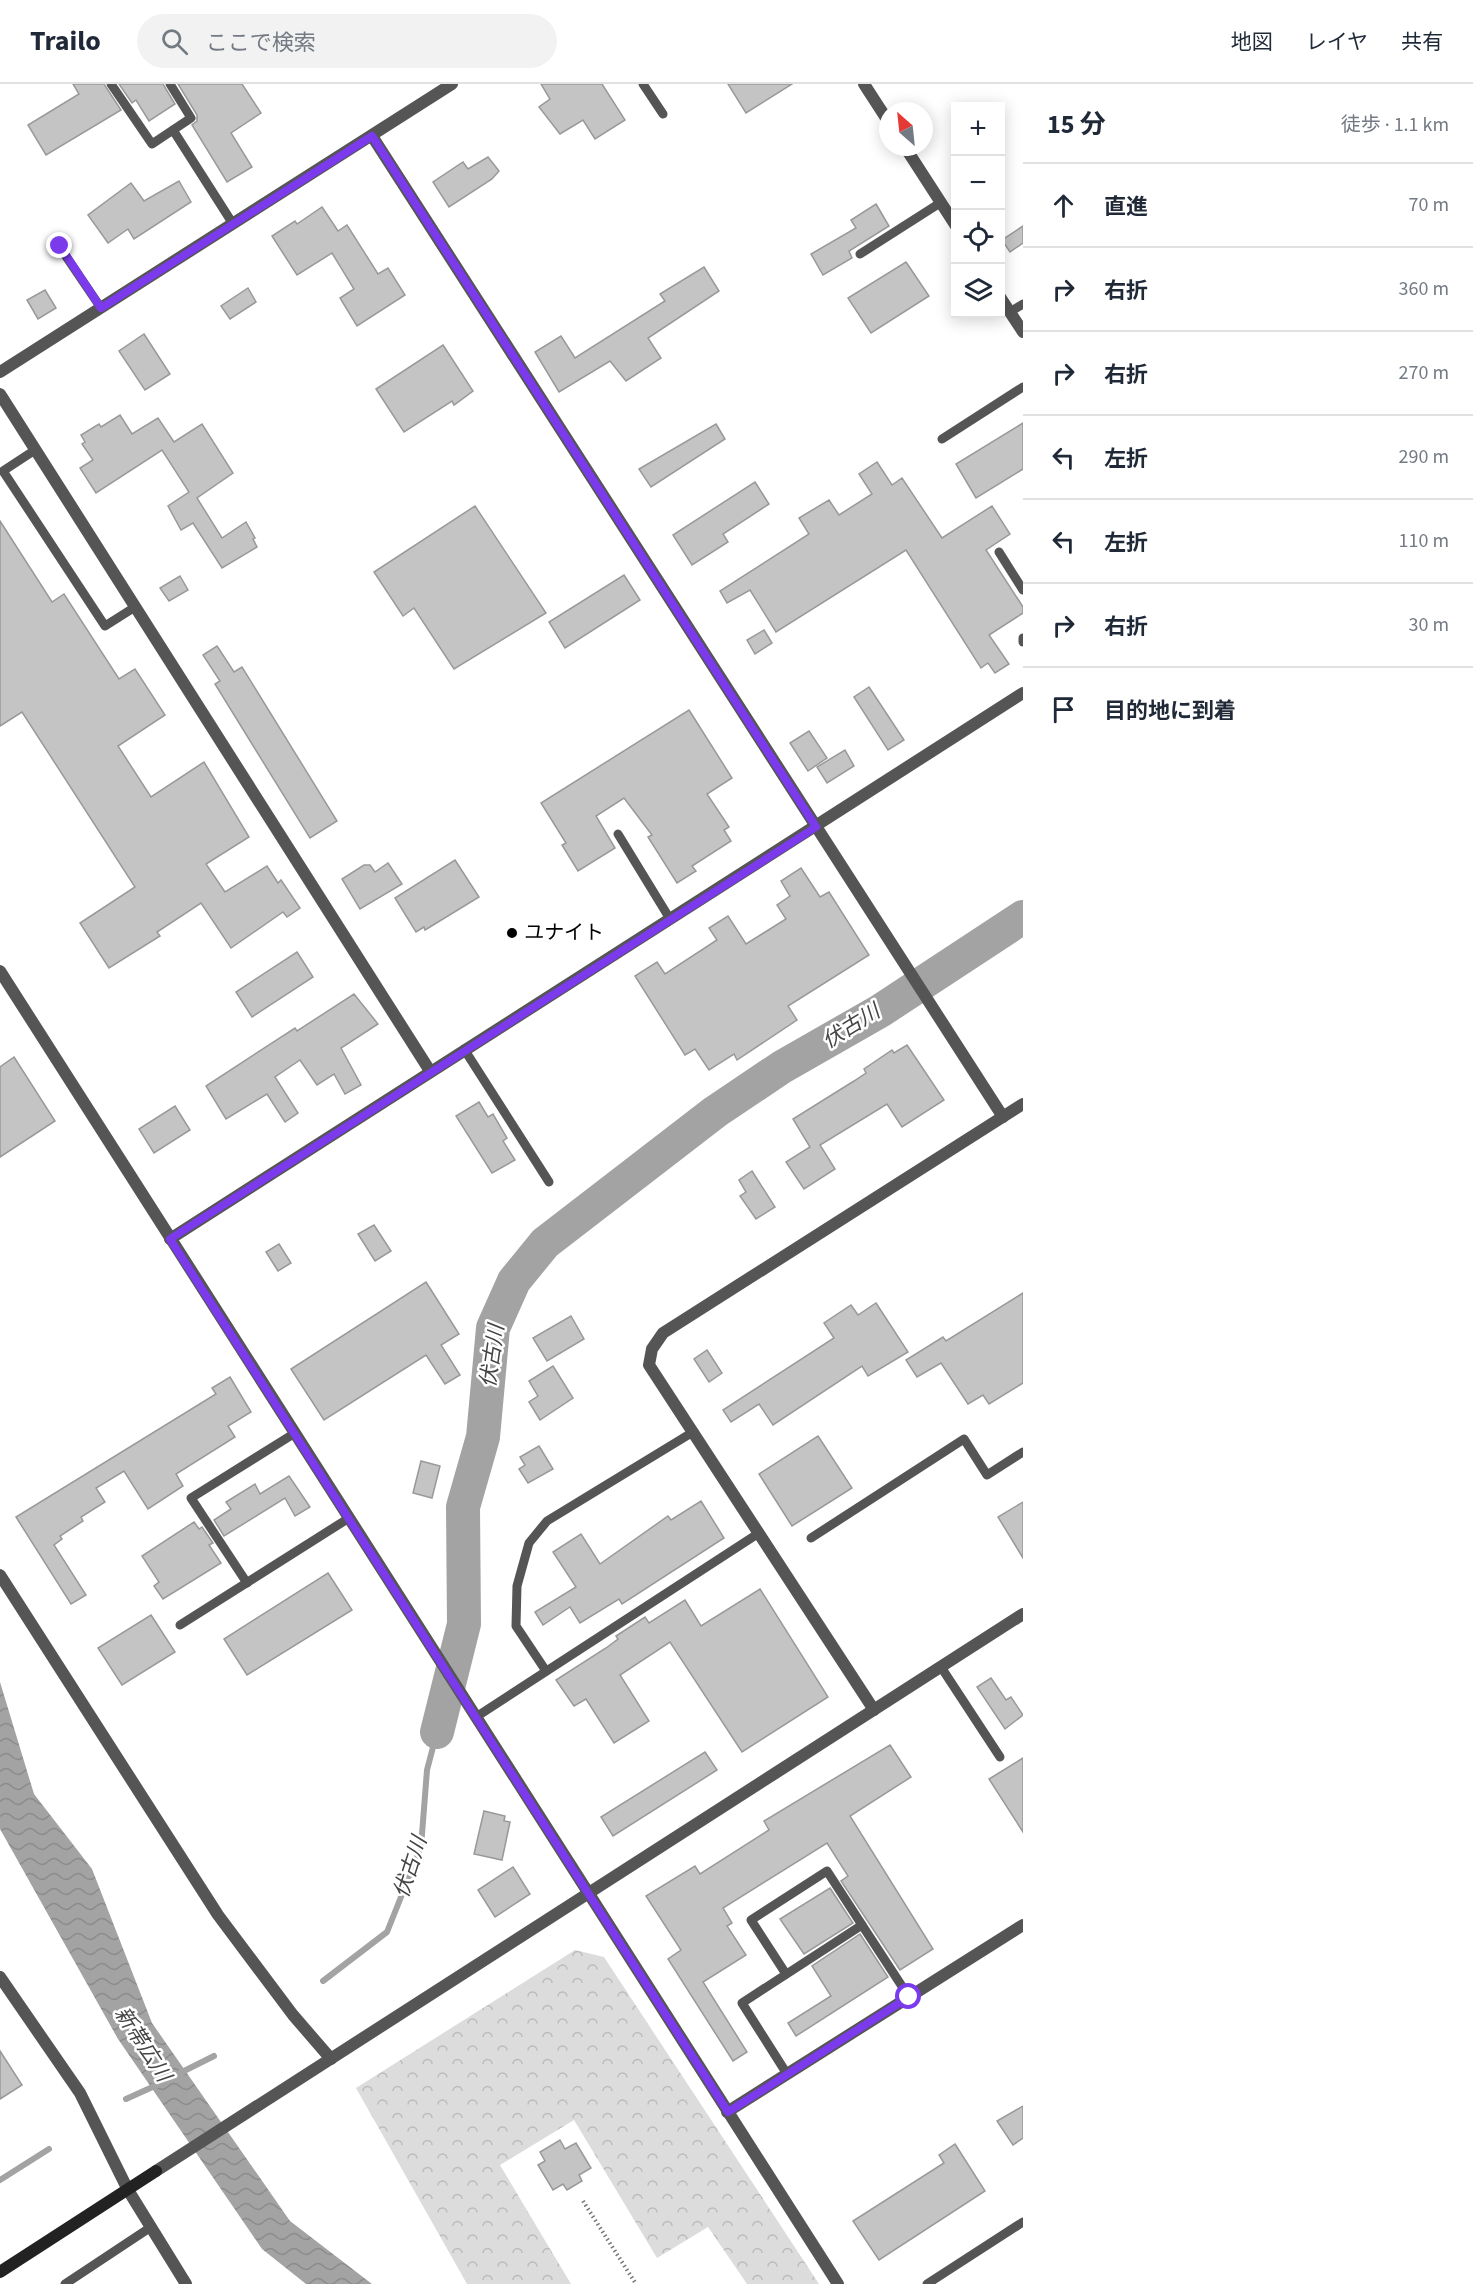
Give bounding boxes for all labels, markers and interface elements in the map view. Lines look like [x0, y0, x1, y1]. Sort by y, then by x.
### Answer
search box [137, 14, 557, 68]
text: Trailo [30, 21, 101, 61]
icon: search [158, 25, 191, 58]
text: ここで検索 [206, 27, 316, 59]
text: 地図 [1231, 27, 1273, 57]
text: レイヤ [1306, 27, 1368, 57]
text: 共有 [1401, 27, 1443, 57]
north arrow [879, 102, 933, 156]
map controls [951, 102, 1005, 318]
button: + [951, 102, 1005, 156]
text: 15 分 [1047, 106, 1106, 143]
text: 徒歩 · 1.1 km [1341, 111, 1449, 139]
button: − [951, 156, 1005, 210]
icon: ahead [1047, 189, 1080, 222]
text: 直進 [1104, 191, 1148, 223]
text: 70 m [1409, 191, 1449, 219]
button: locate [951, 210, 1005, 264]
route end [46, 232, 72, 258]
button: layers [951, 264, 1005, 318]
icon: right [1047, 273, 1080, 306]
text: 右折 [1104, 275, 1148, 307]
text: 360 m [1399, 275, 1449, 303]
icon: right [1047, 357, 1080, 390]
text: 右折 [1104, 359, 1148, 391]
text: 270 m [1399, 359, 1449, 387]
icon: left [1047, 441, 1080, 474]
text: 左折 [1104, 443, 1148, 475]
text: 290 m [1399, 443, 1449, 471]
icon: left [1047, 525, 1080, 558]
text: 左折 [1104, 527, 1148, 559]
text: 110 m [1399, 527, 1449, 555]
icon: right [1047, 609, 1080, 642]
text: 右折 [1104, 611, 1148, 643]
text: 30 m [1409, 611, 1449, 639]
icon: arrive [1047, 693, 1080, 726]
text: 目的地に到着 [1104, 695, 1236, 727]
place label: ユナイト [524, 919, 604, 947]
marker: ユナイト [505, 926, 519, 940]
water label: 伏古川 [816, 996, 887, 1055]
water label: 伏古川 [473, 1321, 512, 1389]
water label: 伏古川 [386, 1831, 435, 1902]
route start [895, 1983, 921, 2009]
water label: 新帯広川 [108, 2001, 180, 2089]

